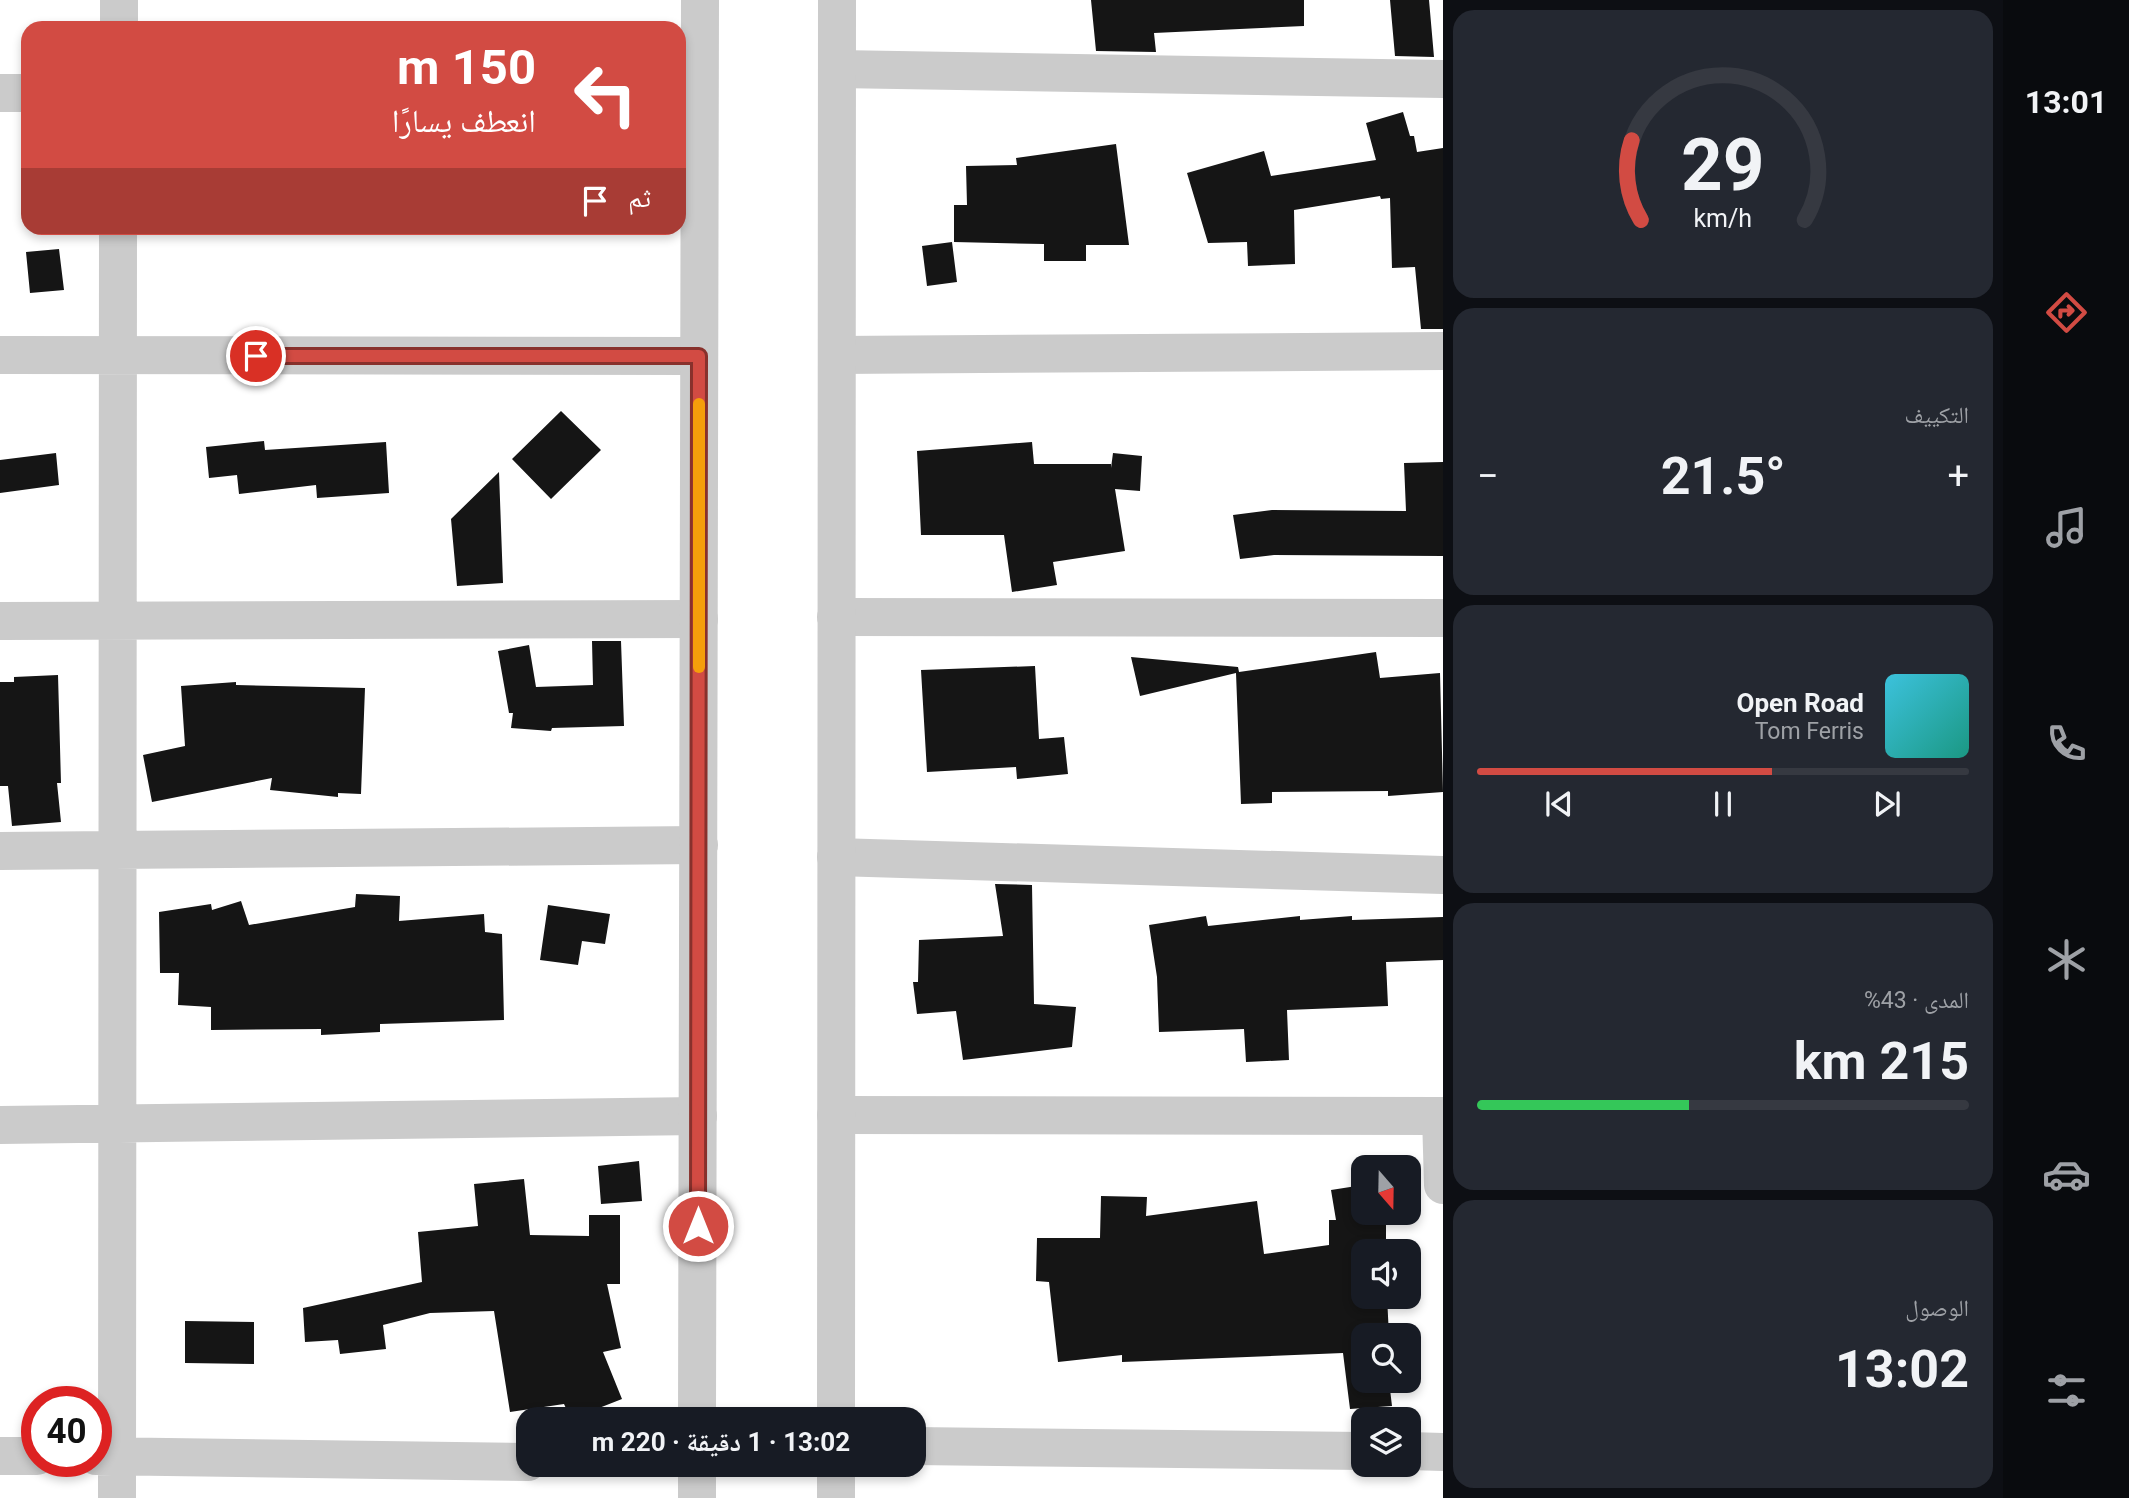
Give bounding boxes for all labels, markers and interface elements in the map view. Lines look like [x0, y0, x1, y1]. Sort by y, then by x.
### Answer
text: 150 m [397, 39, 536, 96]
icon: left [560, 49, 651, 140]
text: 13:01 [2025, 83, 2107, 121]
text: انعطف يسارًا [392, 102, 536, 140]
text: 29 [1681, 122, 1765, 208]
icon: arrive [576, 182, 614, 220]
text: ثم [628, 183, 651, 213]
text: km/h [1694, 204, 1752, 233]
icon: directions [2042, 288, 2091, 337]
pin [226, 326, 286, 386]
icon: arrive [237, 337, 275, 375]
text: التكييف [1904, 402, 1969, 429]
text: 21.5° [1661, 446, 1786, 507]
text: − [1477, 454, 1499, 498]
text: + [1947, 454, 1969, 498]
icon: music [2042, 503, 2091, 552]
text: Open Road [1736, 688, 1864, 718]
text: Tom Ferris [1755, 718, 1864, 745]
icon: phone [2042, 719, 2091, 768]
icon: previous [1540, 785, 1578, 823]
icon: pause [1704, 785, 1742, 823]
icon: next [1868, 785, 1906, 823]
icon: climate [2042, 935, 2091, 984]
text: المدى · 43% [1864, 987, 1969, 1014]
text: 215 km [1794, 1031, 1969, 1092]
icon: car [2042, 1150, 2091, 1199]
north arrow [1351, 1155, 1421, 1225]
map controls [1351, 1155, 1421, 1477]
position arrow [661, 1189, 735, 1263]
button: sound [1351, 1239, 1421, 1309]
text: الوصول [1905, 1295, 1969, 1322]
button: search [1351, 1323, 1421, 1393]
text: 13:02 [1835, 1339, 1969, 1400]
icon: filters [2042, 1366, 2091, 1415]
speed limit sign: 40 [21, 1386, 112, 1477]
button: layers [1351, 1407, 1421, 1477]
text: 13:02 · 1 دقيقة · 220 m [592, 1427, 850, 1457]

